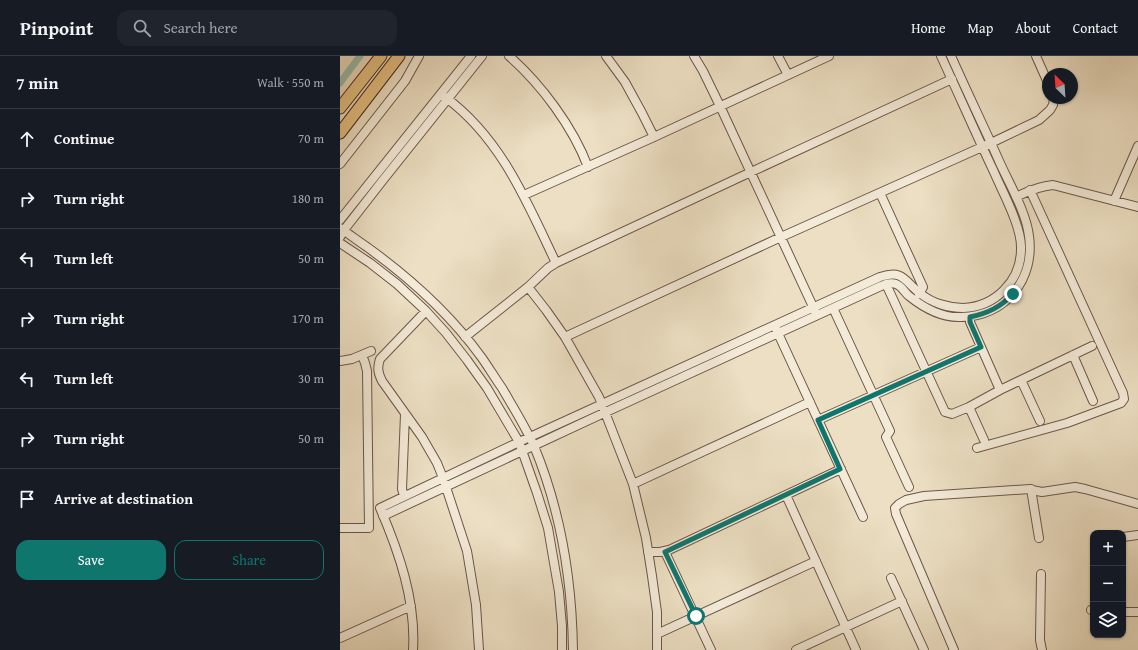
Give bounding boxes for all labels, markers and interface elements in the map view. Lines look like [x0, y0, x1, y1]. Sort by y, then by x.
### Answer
search box [117, 10, 397, 46]
text: Pinpoint [20, 14, 93, 42]
icon: search [131, 17, 153, 39]
text: Search here [163, 17, 237, 38]
text: Home [911, 18, 946, 38]
text: Map [968, 18, 993, 38]
text: About [1015, 18, 1051, 38]
text: Contact [1073, 18, 1118, 38]
north arrow [1042, 68, 1078, 104]
text: 7 min [16, 70, 58, 95]
text: Walk · 550 m [257, 73, 324, 92]
icon: ahead [16, 128, 38, 150]
text: Continue [54, 128, 115, 149]
text: 70 m [298, 129, 324, 148]
icon: right [16, 188, 38, 210]
text: Turn right [54, 188, 125, 209]
text: 180 m [292, 189, 324, 208]
icon: left [16, 248, 38, 270]
text: Turn left [54, 248, 113, 269]
text: 50 m [298, 249, 324, 268]
route end [1004, 285, 1022, 303]
icon: right [16, 308, 38, 330]
text: Turn right [54, 308, 125, 329]
text: 170 m [292, 309, 324, 328]
icon: left [16, 368, 38, 390]
text: Turn left [54, 368, 113, 389]
text: 30 m [298, 369, 324, 388]
icon: right [16, 428, 38, 450]
text: Turn right [54, 428, 125, 449]
text: 50 m [298, 429, 324, 448]
icon: arrive [16, 488, 38, 510]
text: Arrive at destination [54, 488, 193, 509]
map controls [1090, 530, 1126, 638]
button: + [1090, 530, 1126, 566]
button: Save [16, 540, 166, 580]
button: Share [174, 540, 324, 580]
button: − [1090, 566, 1126, 602]
button: layers [1090, 602, 1126, 638]
route start [687, 607, 705, 625]

